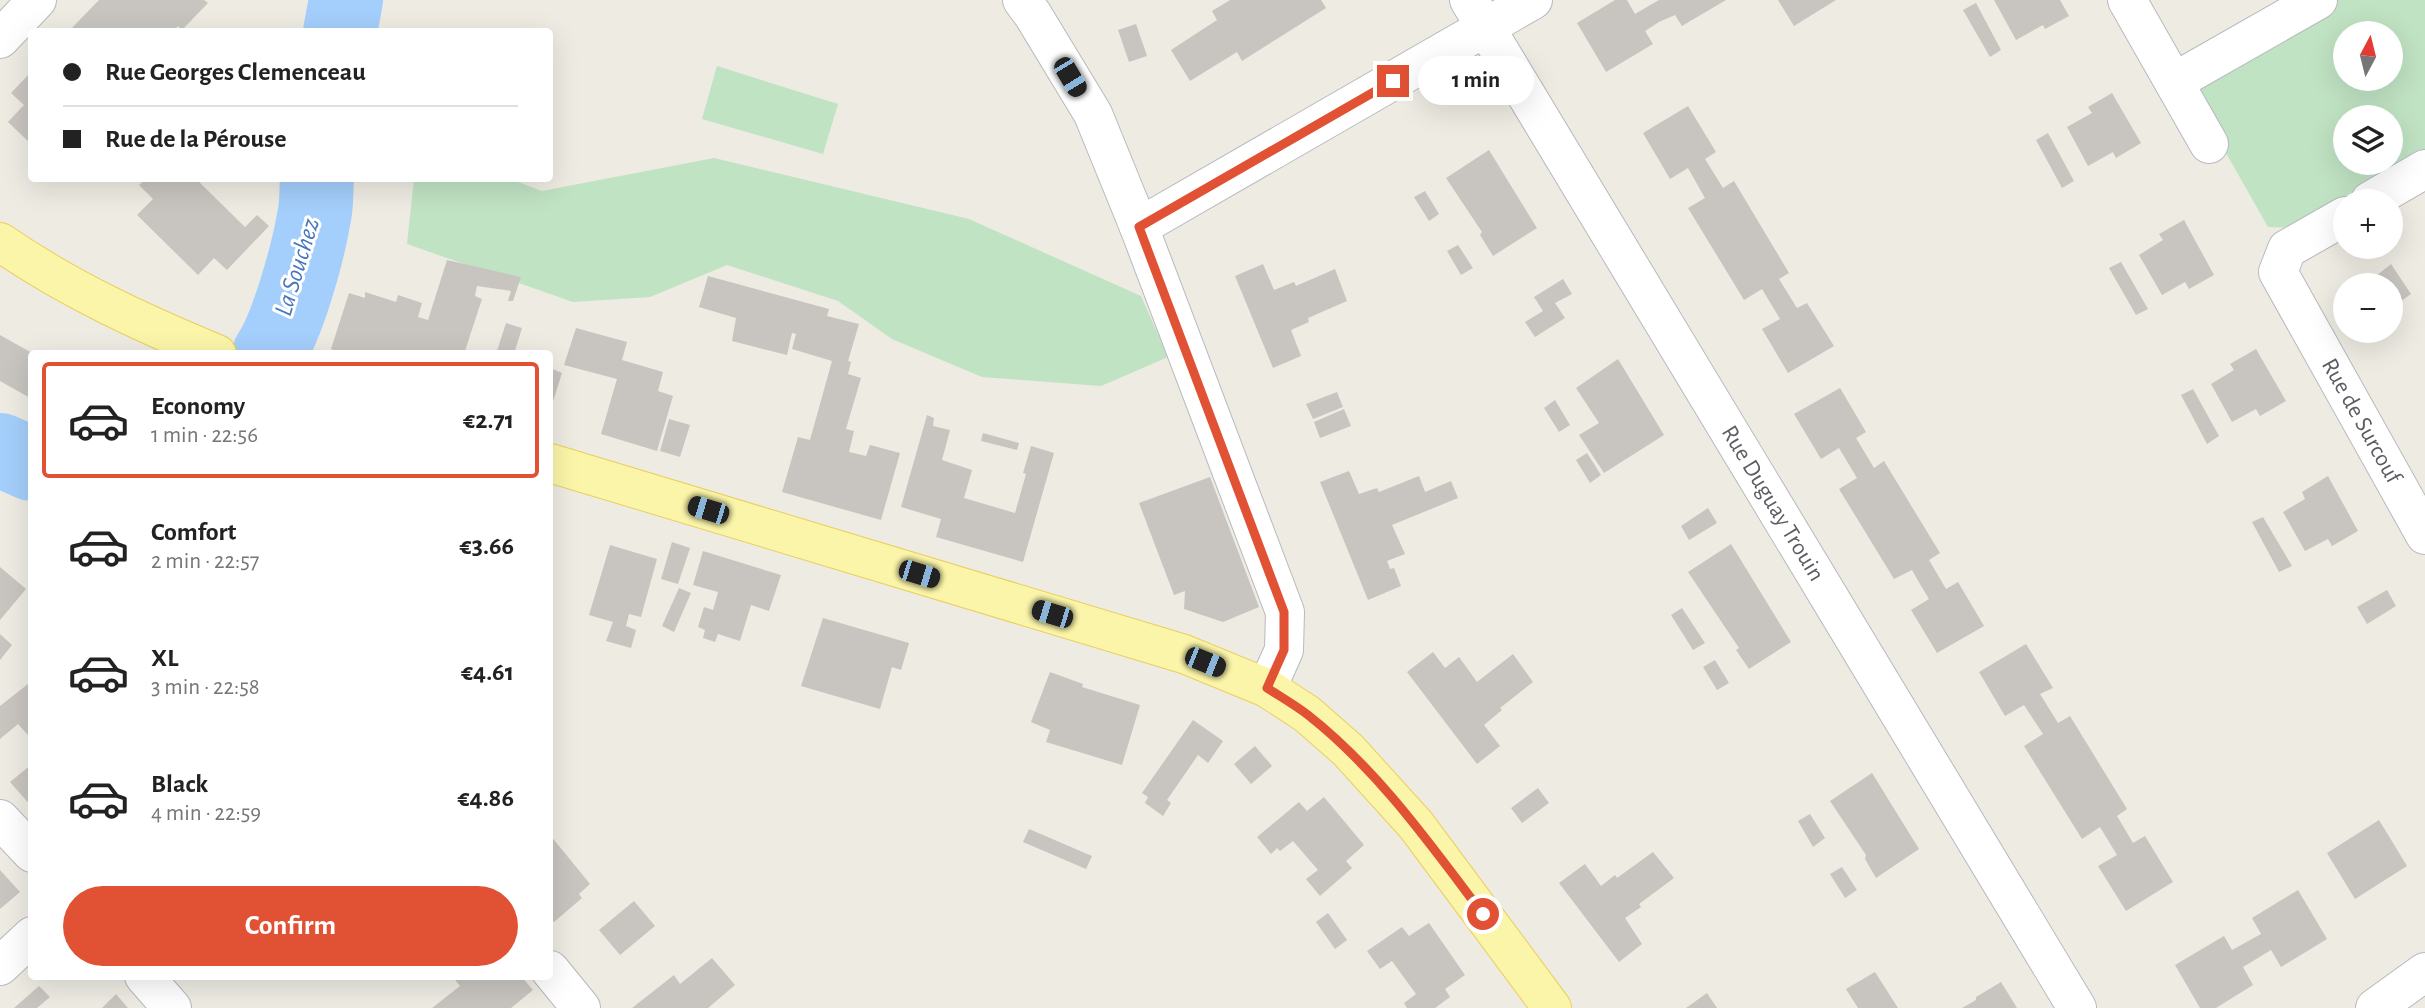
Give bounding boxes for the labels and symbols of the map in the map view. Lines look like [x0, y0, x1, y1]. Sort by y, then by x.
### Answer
north arrow [2333, 21, 2403, 91]
car [1051, 54, 1090, 100]
callout: 1 min [1418, 56, 1533, 106]
route end [1377, 65, 1409, 97]
water label: La Souchez [270, 215, 324, 319]
street label: Rue de Surcouf [2317, 354, 2406, 489]
street label: Rue Duguay Trouin [1717, 421, 1829, 585]
car [685, 494, 732, 526]
car [896, 558, 943, 590]
car [1029, 598, 1076, 630]
car [1182, 644, 1229, 680]
route start [1467, 898, 1499, 930]

